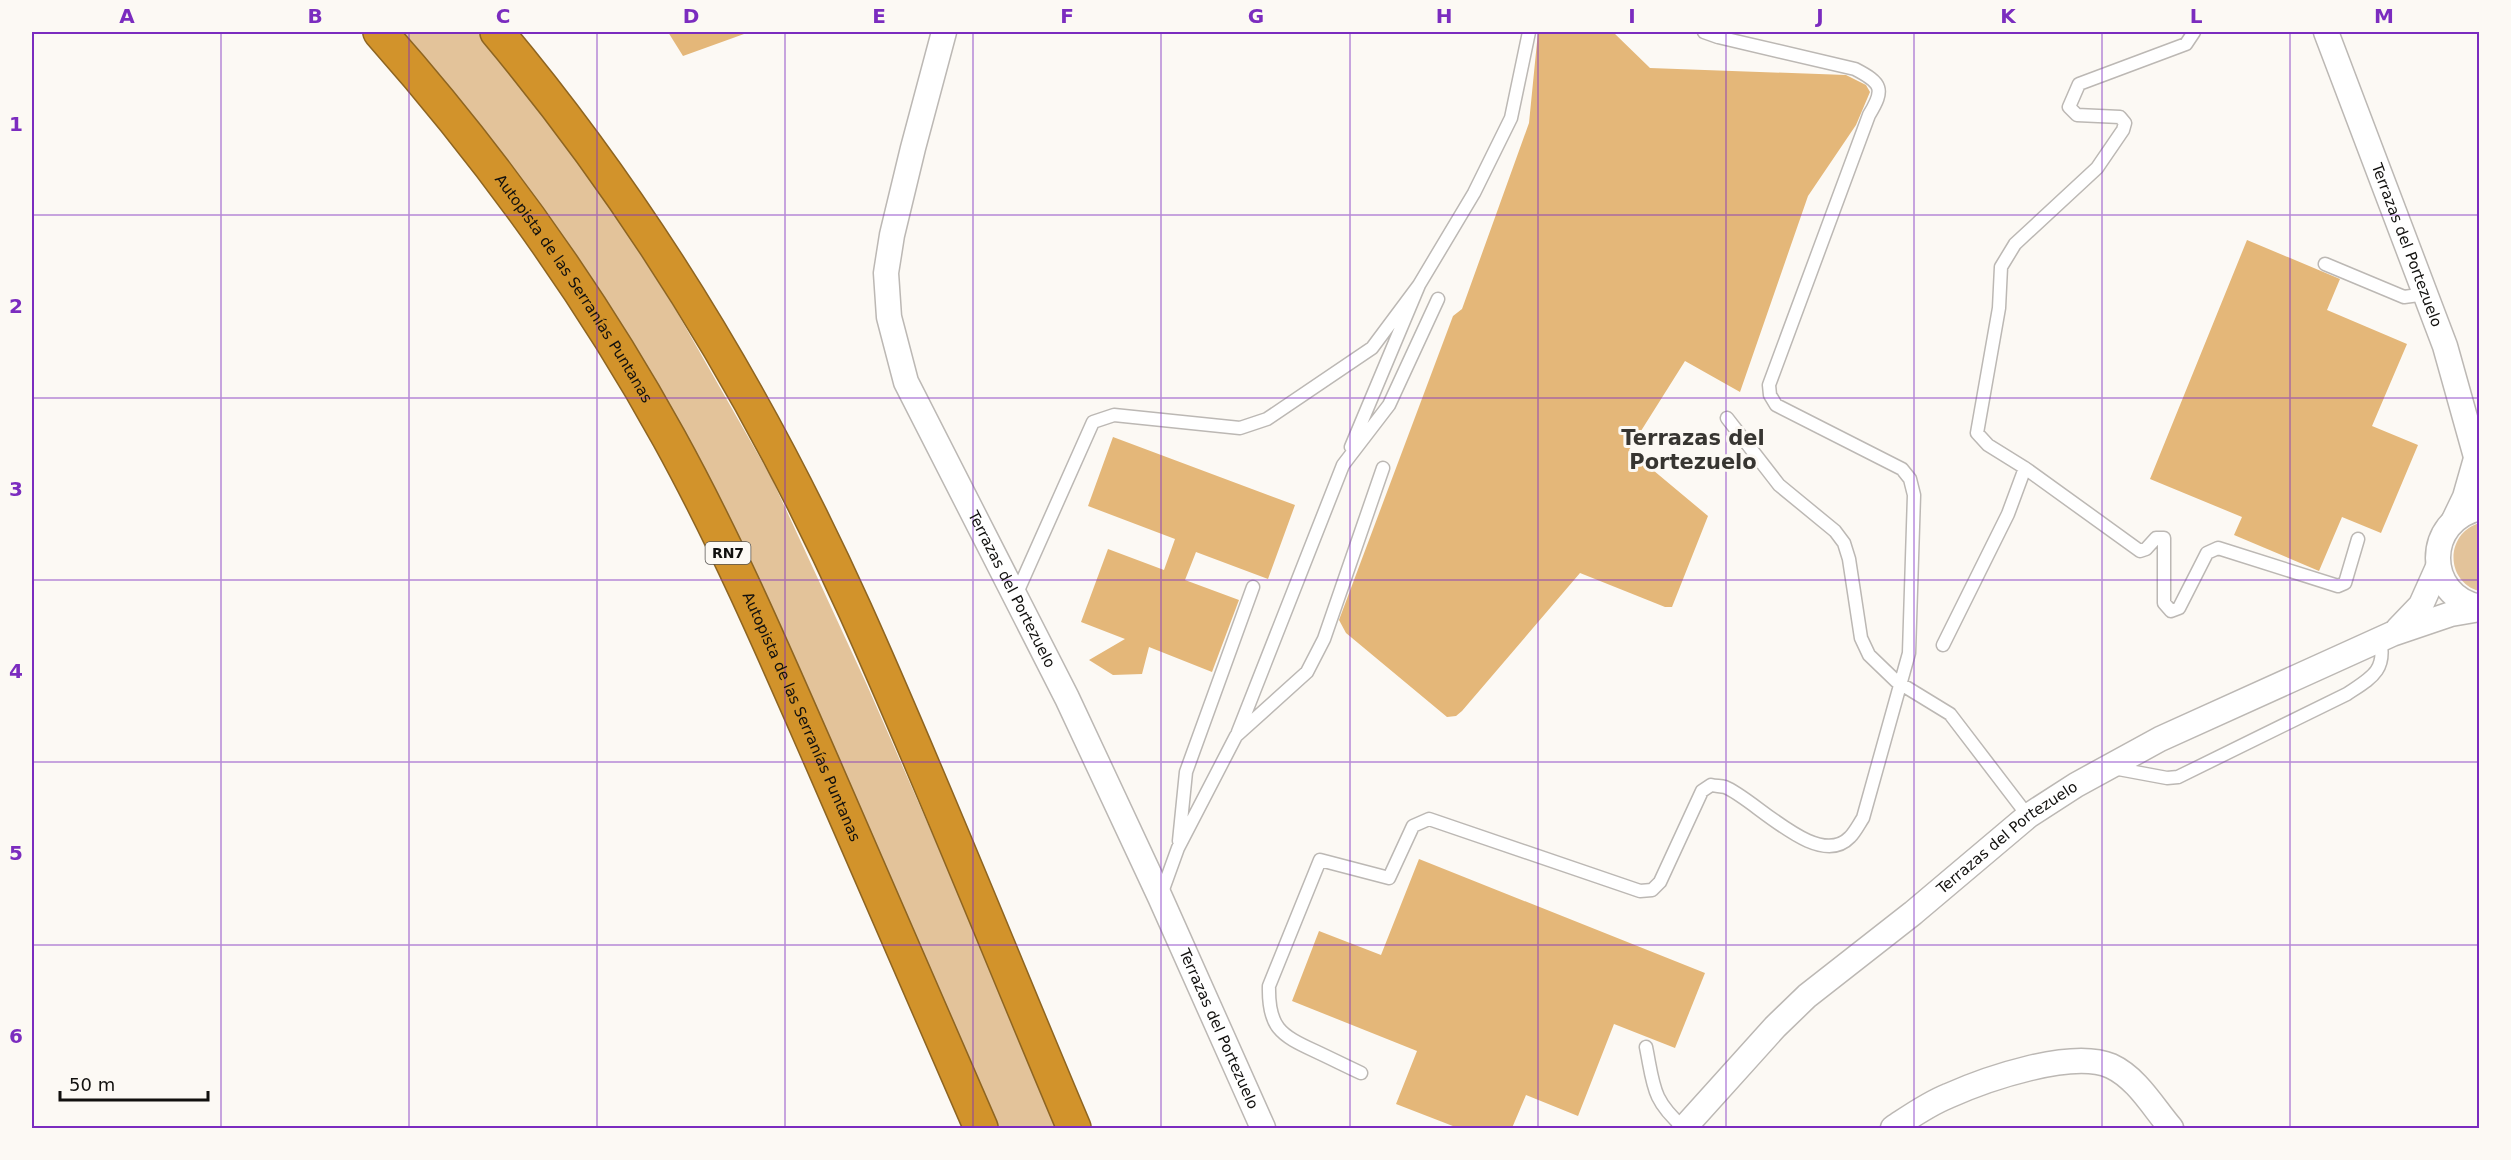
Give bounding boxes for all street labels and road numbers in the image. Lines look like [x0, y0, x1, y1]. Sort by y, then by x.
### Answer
street label: Terrazas del Portezuelo [2367, 160, 2446, 330]
street label: Autopista de las Serranías Puntanas [491, 171, 656, 406]
street label: Terrazas del Portezuelo [964, 507, 1059, 671]
road number: RN7 [706, 542, 750, 564]
street label: Autopista de las Serranías Puntanas [739, 589, 864, 844]
street label: Terrazas del Portezuelo [1933, 777, 2081, 899]
street label: Terrazas del Portezuelo [1175, 945, 1262, 1112]

